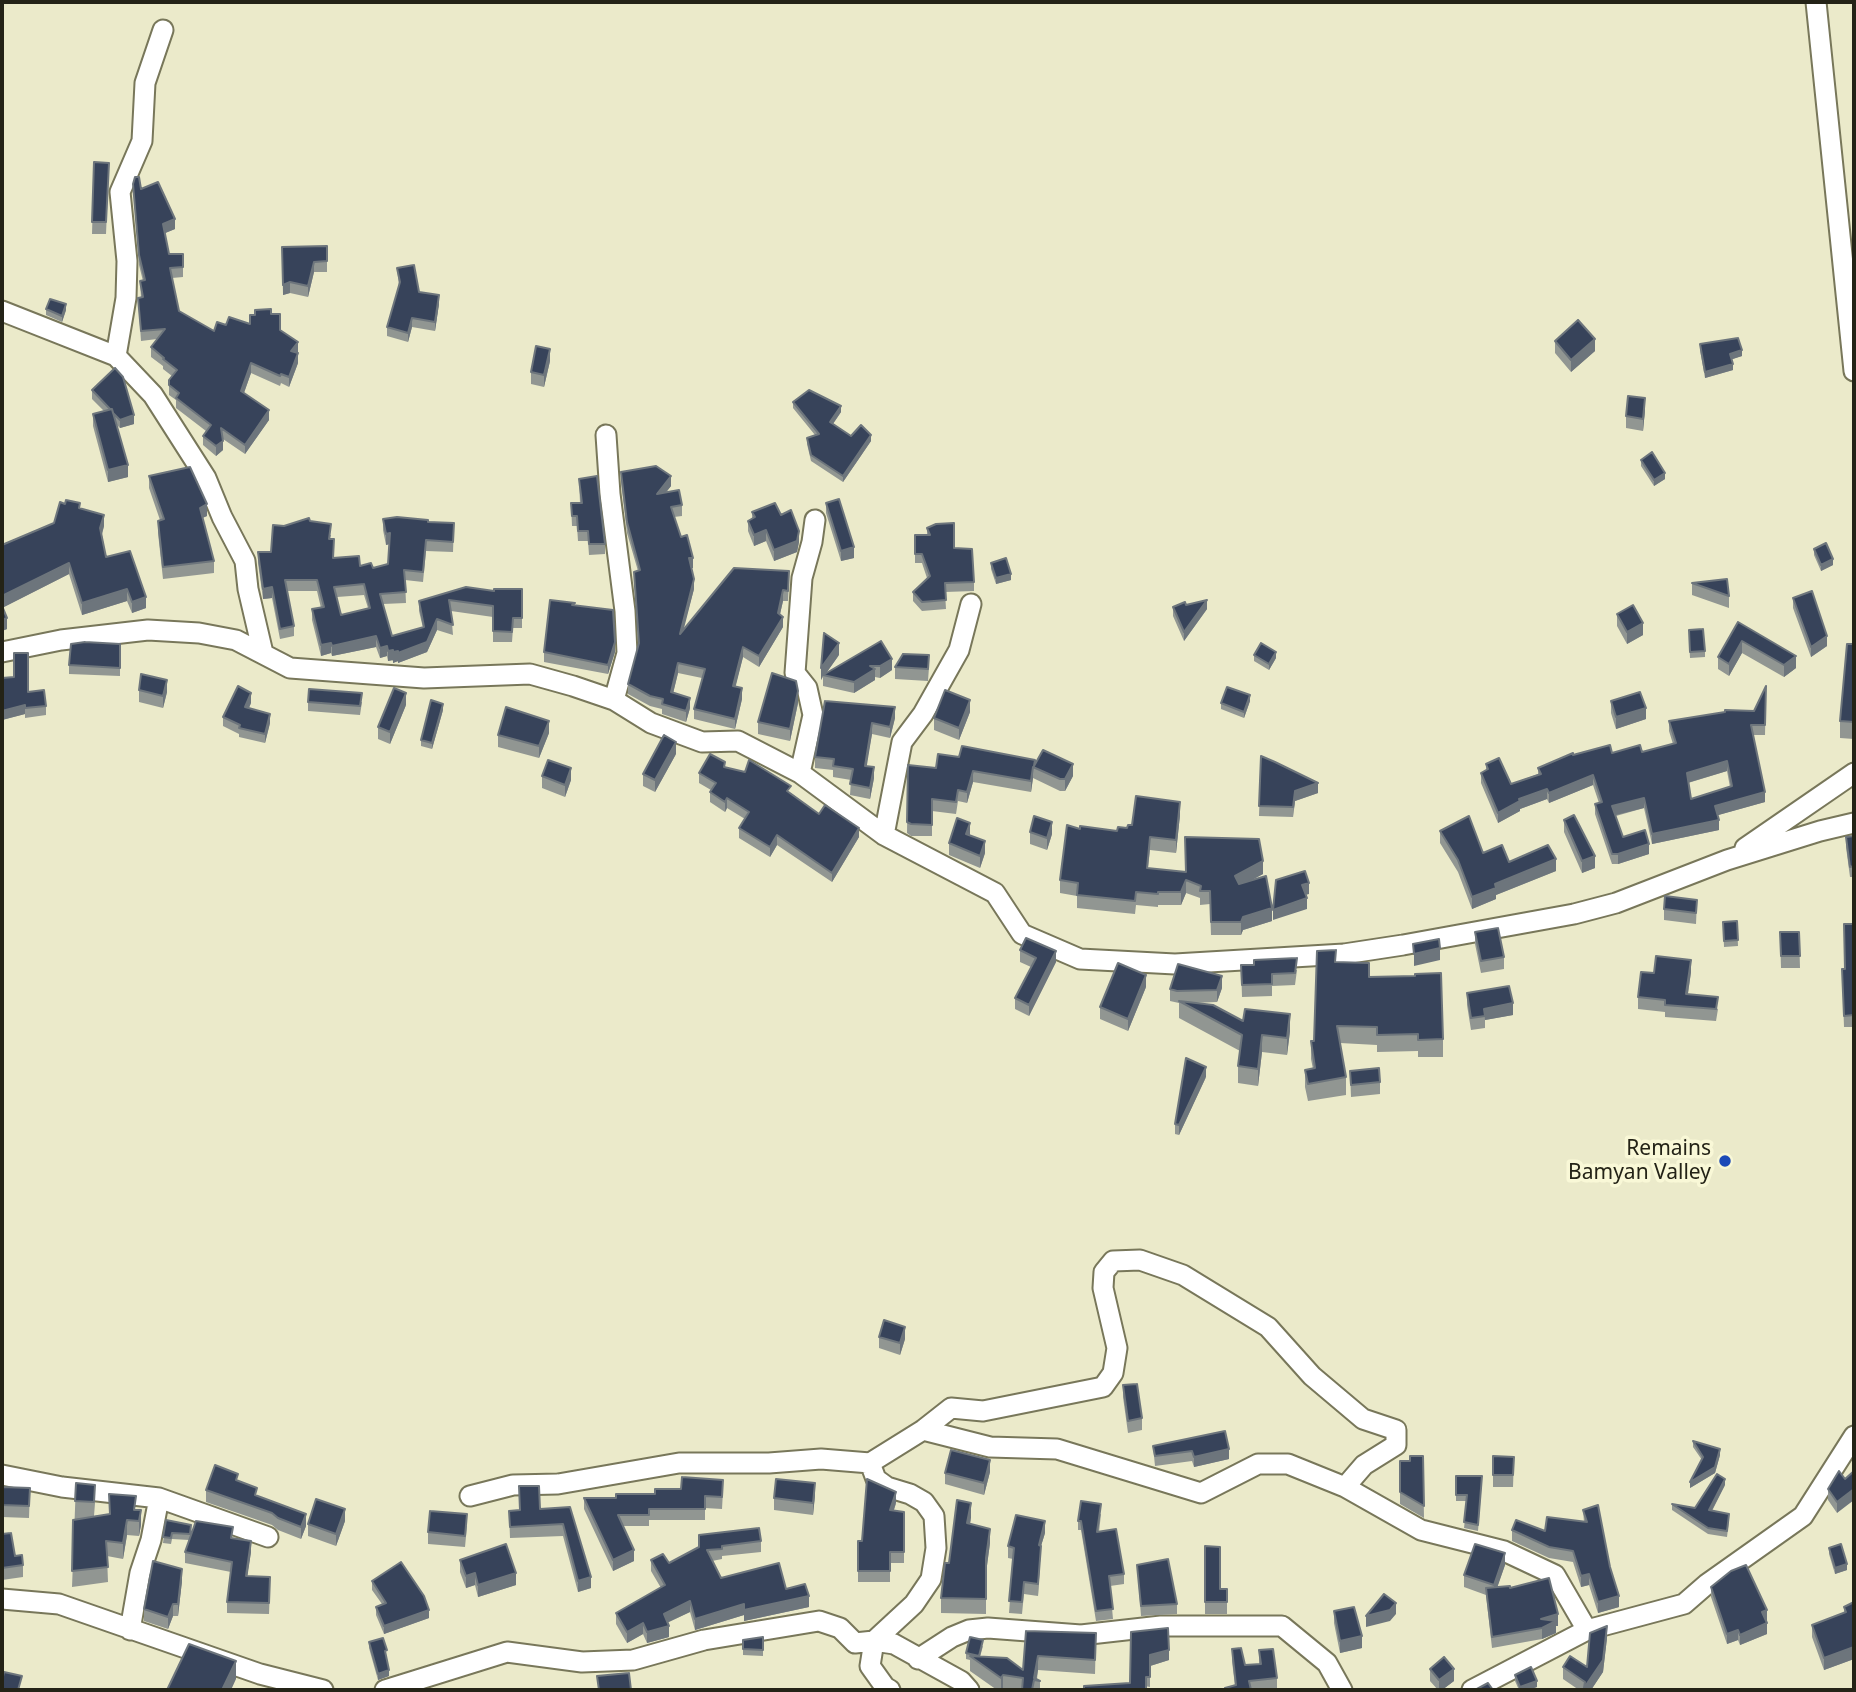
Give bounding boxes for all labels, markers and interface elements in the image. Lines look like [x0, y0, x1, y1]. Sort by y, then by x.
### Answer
place label: Remains Bamyan Valley [1568, 1136, 1711, 1186]
marker: Remains Bamyan Valley [1717, 1153, 1733, 1169]

